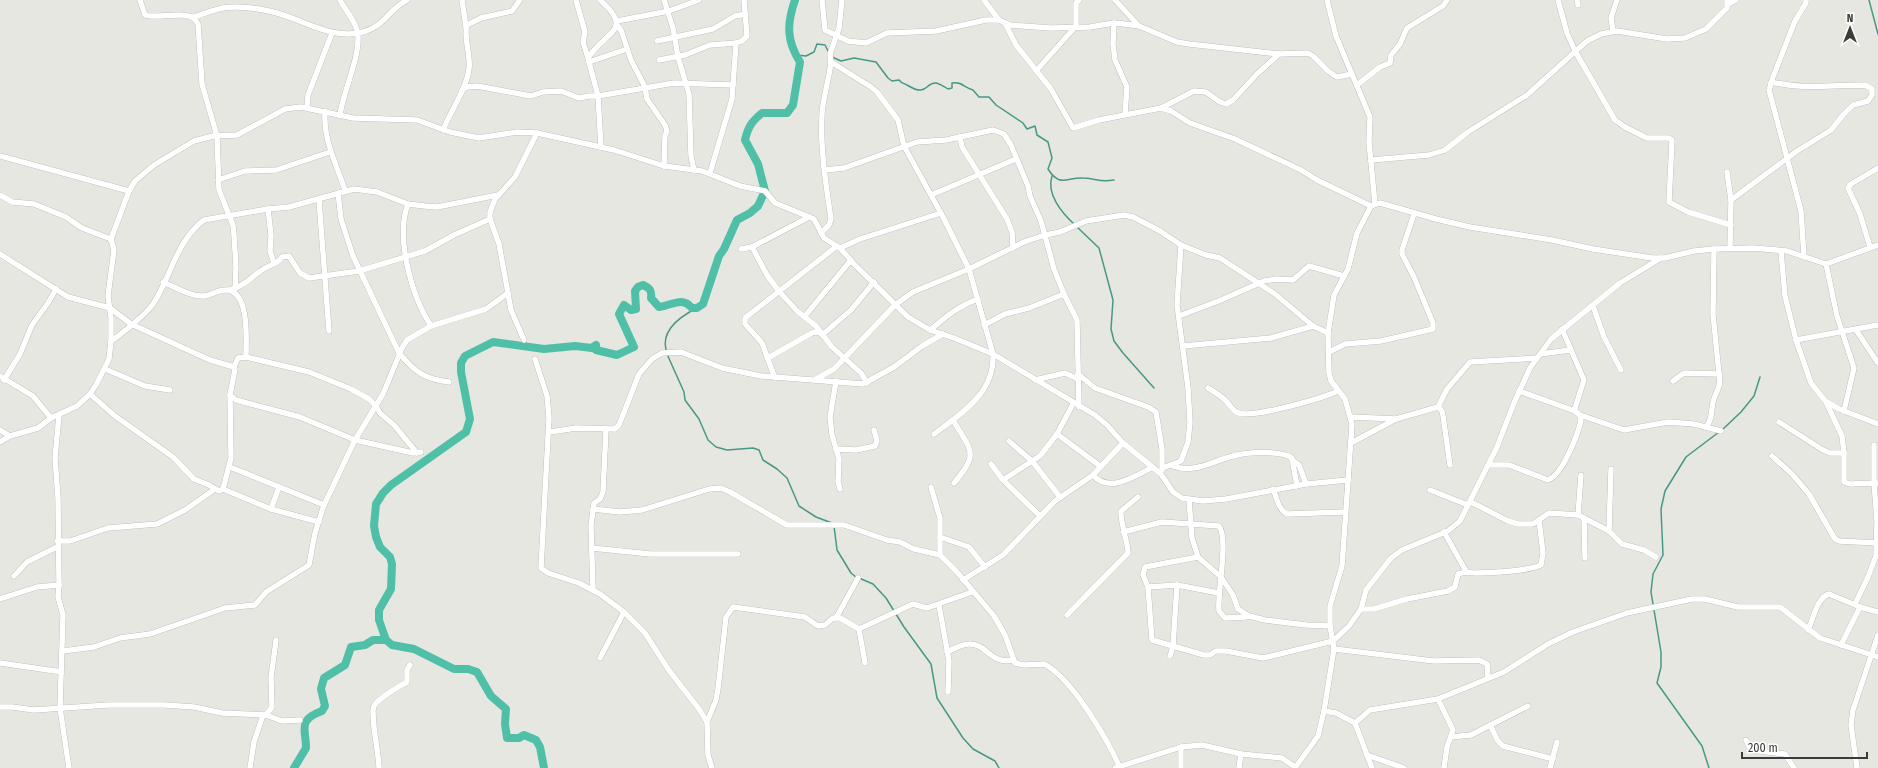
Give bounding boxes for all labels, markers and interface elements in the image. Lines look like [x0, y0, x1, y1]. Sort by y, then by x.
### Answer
north arrow [1830, 8, 1870, 48]
text: N [1847, 12, 1853, 25]
scale bar [1742, 734, 1867, 760]
text: 200 m [1748, 741, 1778, 755]

